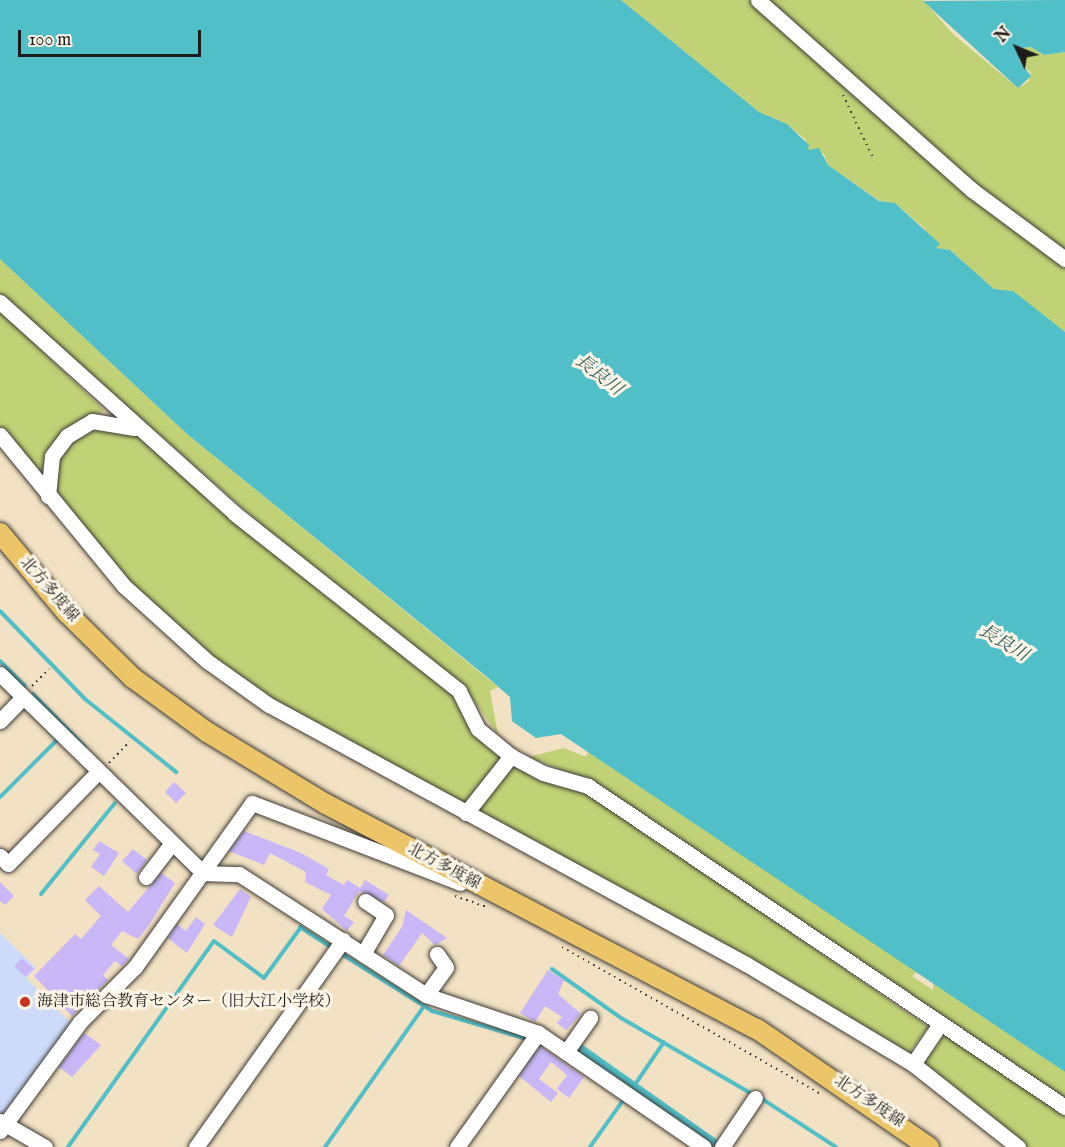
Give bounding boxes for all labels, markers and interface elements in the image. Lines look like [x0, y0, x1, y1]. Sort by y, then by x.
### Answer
scale bar [21, 18, 204, 56]
north arrow [987, 18, 1047, 78]
text: N [992, 24, 1016, 47]
text: 100 m [29, 29, 71, 52]
water label: 長良川 [570, 351, 626, 401]
street label: 北方多度線 [16, 554, 82, 626]
water label: 長良川 [974, 621, 1032, 667]
street label: 北方多度線 [404, 840, 484, 894]
place label: 海津市総合教育センター（旧大江小学校） [37, 992, 341, 1012]
marker: 海津市総合教育センター（旧大江小学校） [18, 995, 32, 1009]
street label: 北方多度線 [830, 1072, 908, 1132]

